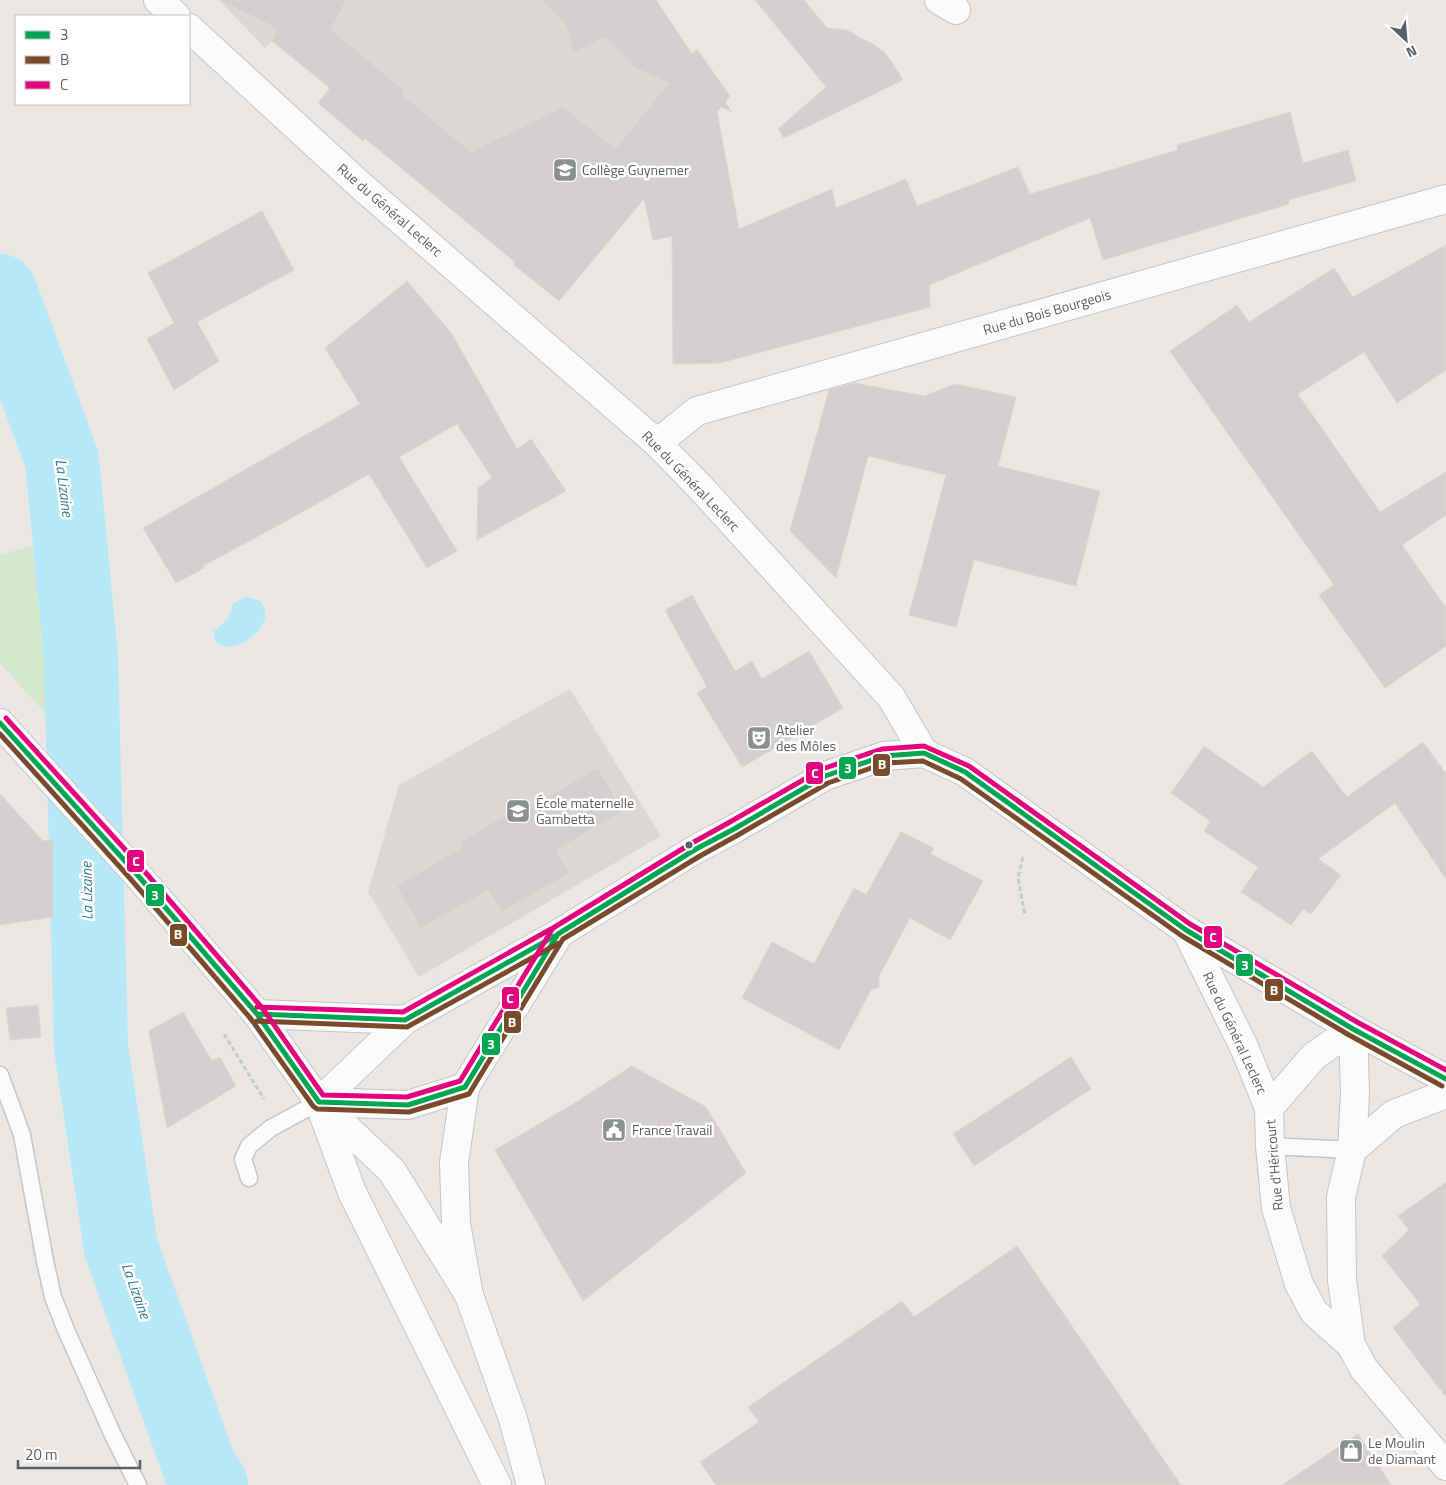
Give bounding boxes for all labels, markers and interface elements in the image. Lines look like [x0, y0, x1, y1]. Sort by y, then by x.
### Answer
legend [15, 15, 190, 105]
north arrow [1381, 15, 1431, 65]
text: 3 [60, 23, 68, 46]
text: N [1403, 41, 1421, 64]
text: B [60, 48, 69, 71]
text: C [60, 73, 68, 96]
school or university icon: Collège Guynemer [552, 157, 578, 183]
street label: Rue du Général Leclerc [333, 158, 448, 261]
place label: Collège Guynemer [582, 159, 689, 180]
street label: Rue du Bois Bourgeois [980, 283, 1113, 340]
street label: Rue du Général Leclerc [637, 425, 745, 536]
water label: La Lizaine [50, 458, 80, 519]
place label: Atelier des Môles [776, 719, 836, 756]
theatre icon: Atelier des Môles [746, 725, 772, 751]
line badge: B [872, 753, 891, 777]
text: B [878, 753, 886, 774]
line badge: 3 [838, 756, 857, 780]
text: 3 [844, 757, 852, 778]
line badge: C [805, 761, 824, 785]
text: C [811, 762, 819, 783]
place label: École maternelle Gambetta [536, 792, 634, 829]
school or university icon: École maternelle Gambetta [505, 798, 531, 824]
unlabelled marker [684, 840, 694, 850]
line badge: C [126, 849, 145, 873]
text: C [132, 850, 140, 871]
water label: La Lizaine [74, 861, 99, 920]
line badge: 3 [145, 883, 165, 907]
text: 3 [151, 884, 159, 905]
line badge: B [169, 923, 188, 947]
text: B [174, 923, 182, 944]
line badge: C [1203, 925, 1223, 949]
text: C [1209, 926, 1217, 947]
line badge: 3 [1235, 953, 1254, 977]
text: 3 [1241, 954, 1249, 975]
street label: Rue du Général Leclerc [1198, 968, 1273, 1098]
line badge: B [1264, 978, 1284, 1002]
text: B [1270, 979, 1278, 1000]
line badge: C [501, 986, 520, 1010]
text: C [506, 987, 514, 1008]
line badge: B [503, 1010, 522, 1034]
text: B [508, 1011, 516, 1032]
line badge: 3 [481, 1032, 501, 1056]
text: 3 [487, 1033, 495, 1054]
public building icon: France Travail [601, 1117, 627, 1143]
street label: Rue d'Héricourt [1259, 1118, 1288, 1212]
place label: France Travail [632, 1119, 713, 1140]
water label: La Lizaine [116, 1260, 158, 1323]
place label: Le Moulin de Diamant [1368, 1432, 1436, 1469]
scale bar [18, 1438, 140, 1470]
shop icon: Le Moulin de Diamant [1338, 1438, 1364, 1464]
text: 20 m [25, 1443, 58, 1466]

